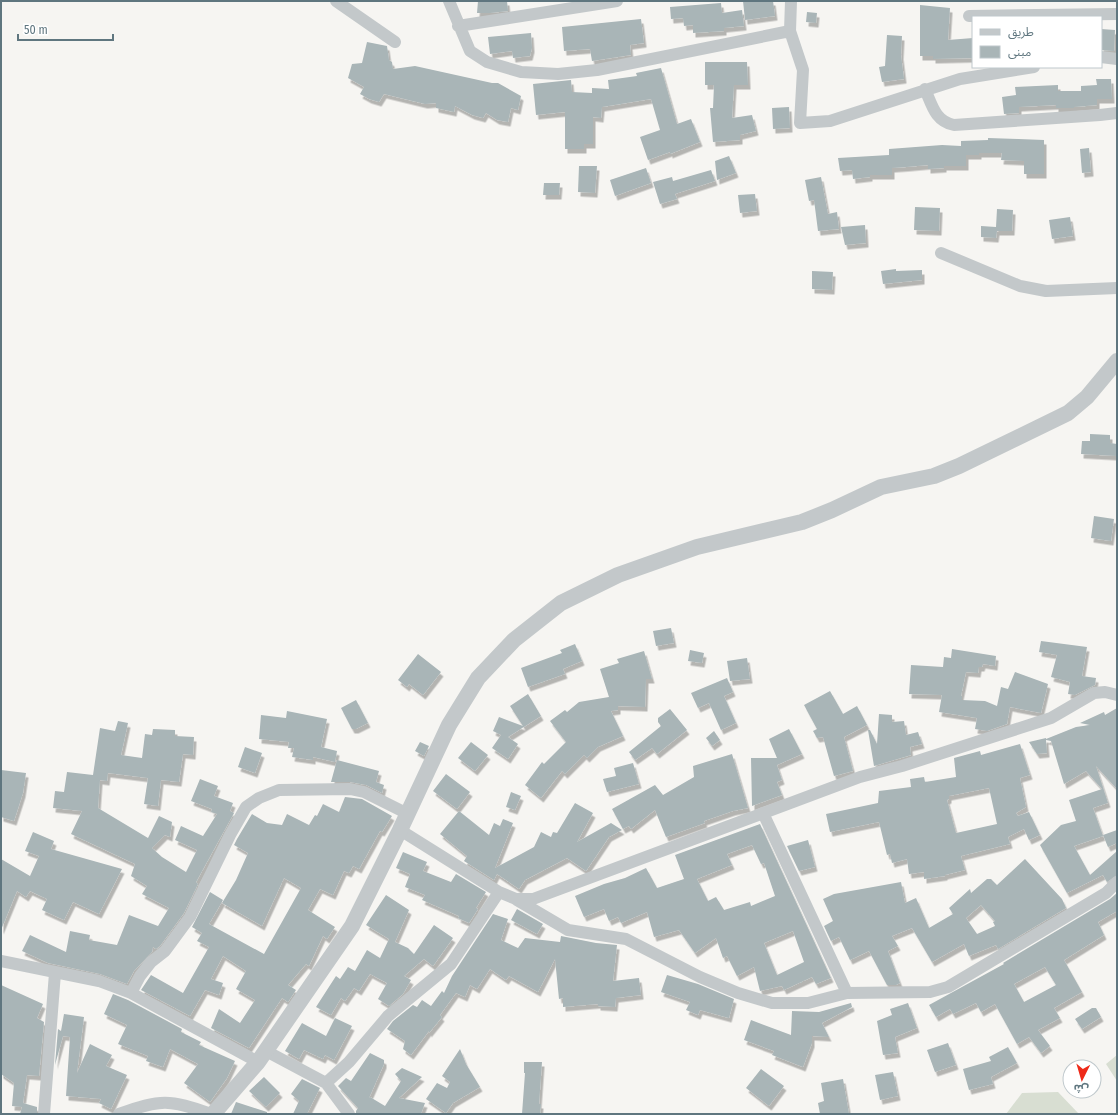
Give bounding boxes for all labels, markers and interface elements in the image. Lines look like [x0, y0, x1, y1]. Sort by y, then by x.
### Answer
scale bar [18, 16, 113, 42]
legend [972, 16, 1102, 68]
text: 50 m [24, 23, 48, 37]
text: طريق [1008, 25, 1034, 40]
text: مبنى [1008, 45, 1031, 59]
north arrow [1062, 1059, 1102, 1099]
text: ش [1073, 1081, 1089, 1096]

